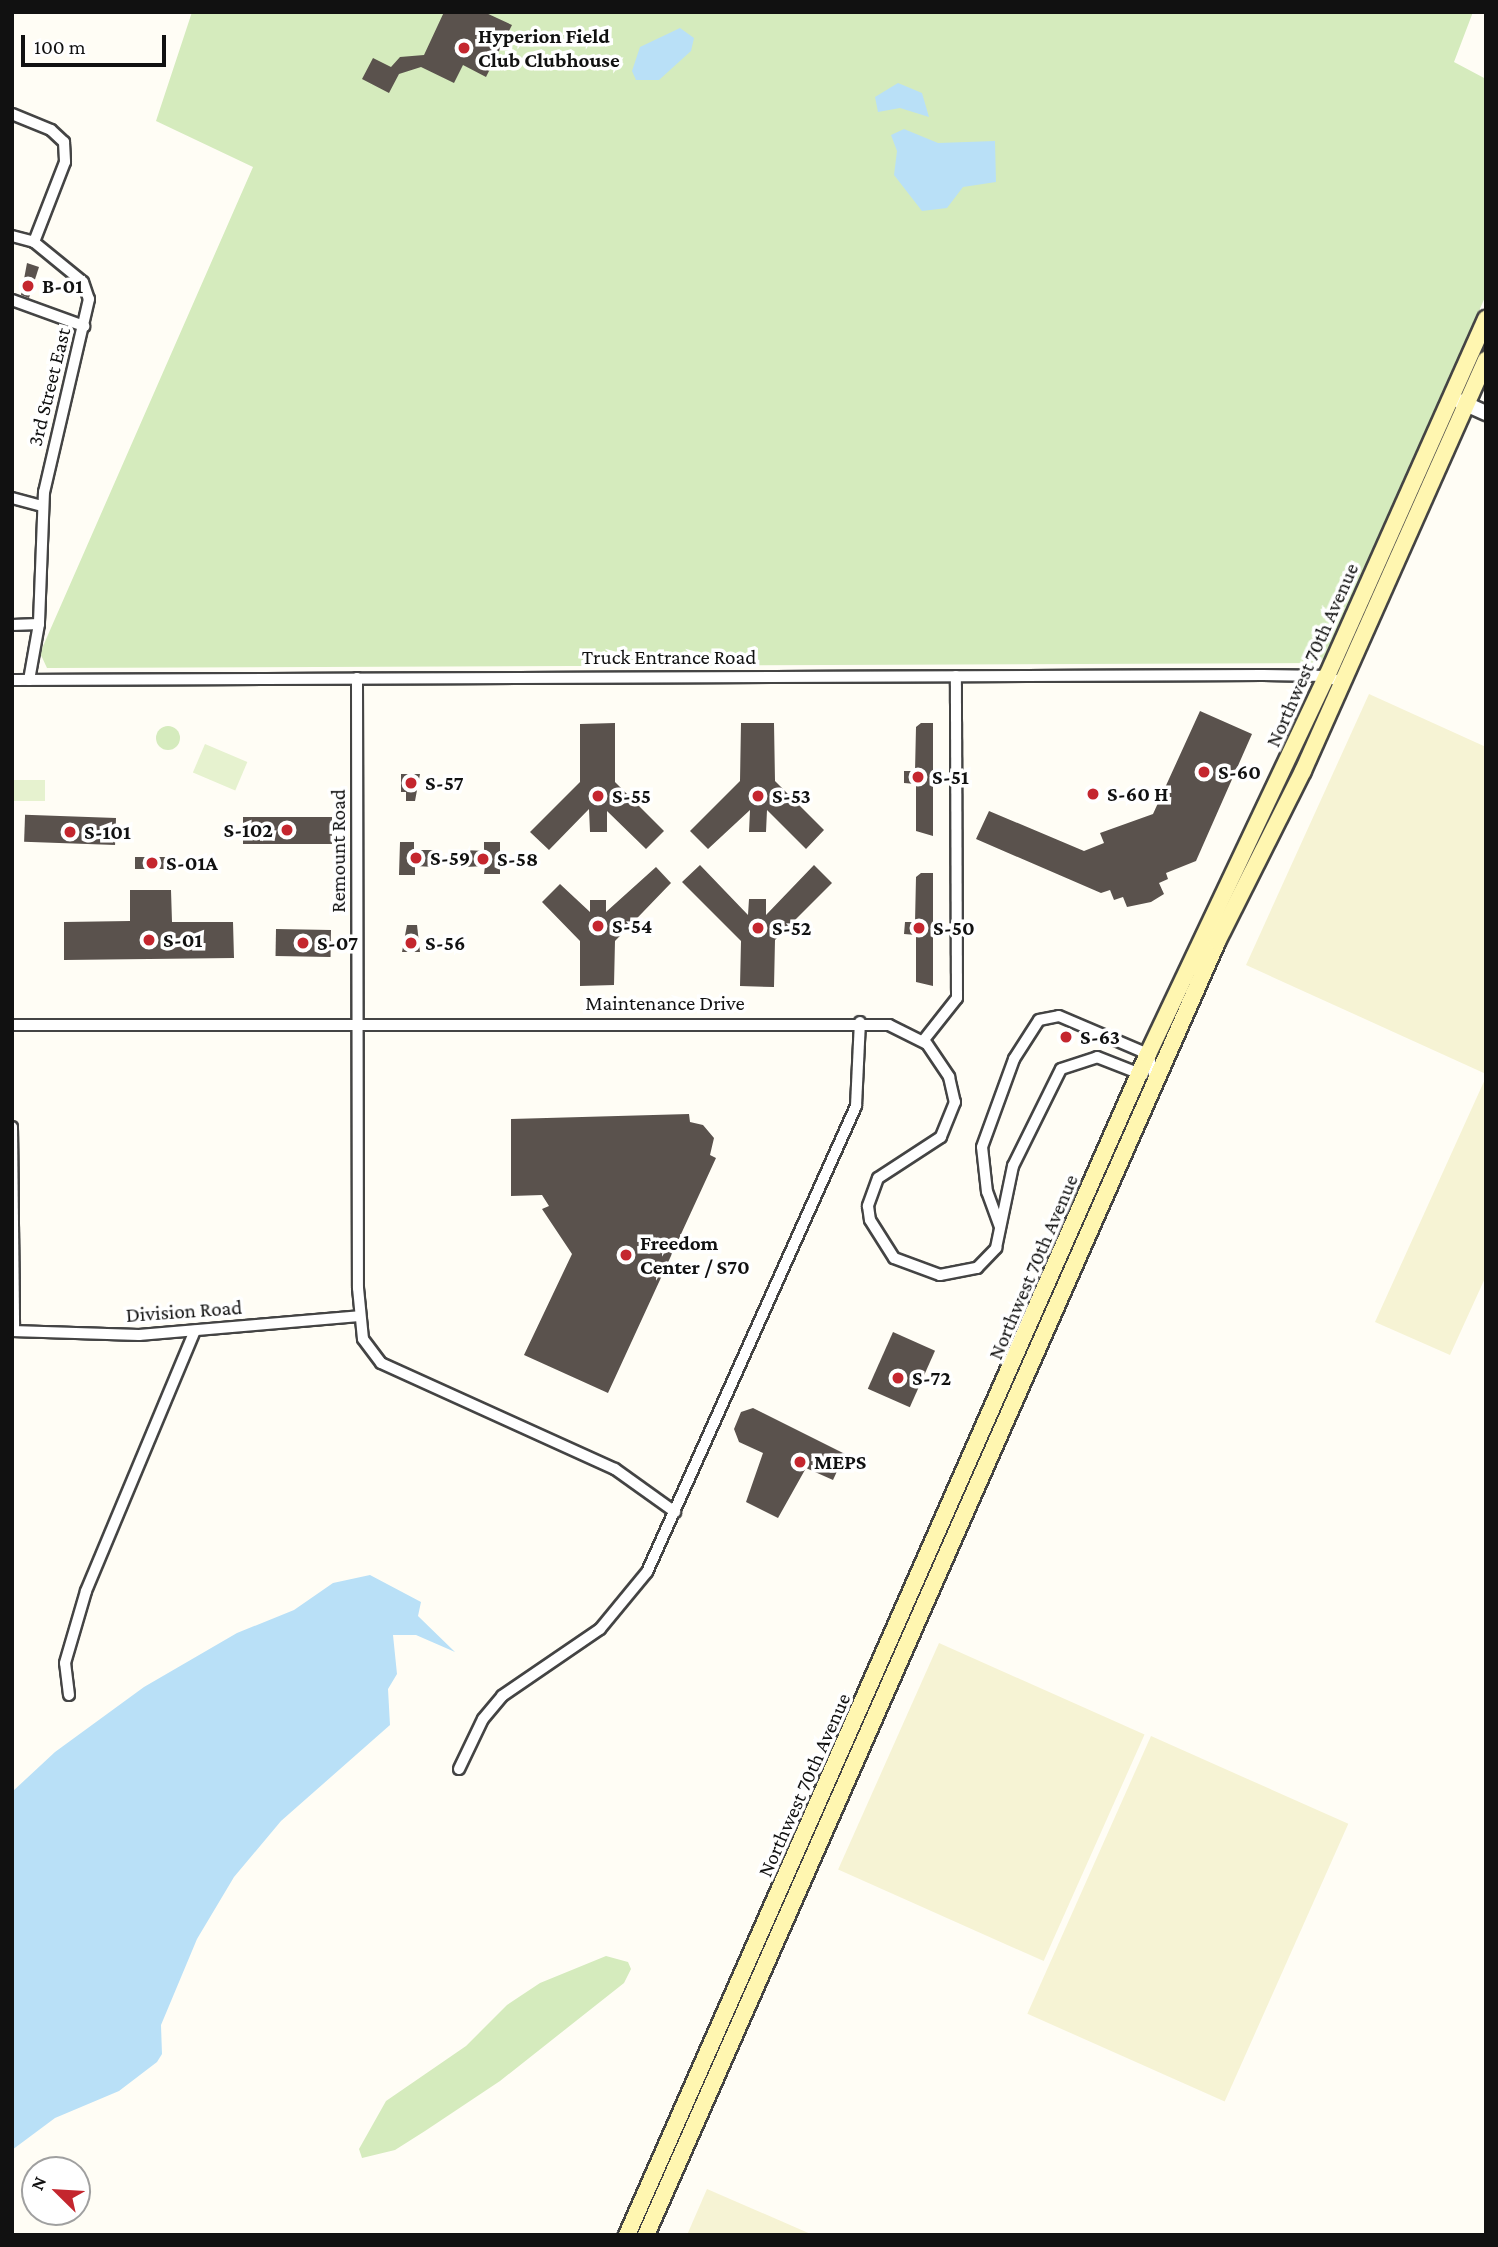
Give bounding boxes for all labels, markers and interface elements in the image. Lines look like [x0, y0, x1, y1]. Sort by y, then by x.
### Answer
scale bar [24, 21, 170, 65]
place label: Hyperion Field Club Clubhouse [478, 23, 620, 73]
text: 100 m [34, 35, 86, 59]
marker: Hyperion Field Club Clubhouse [456, 40, 472, 56]
place label: B-01 [42, 273, 83, 299]
marker: B-01 [20, 278, 36, 294]
street label: 3rd Street East [22, 325, 76, 449]
street label: Northwest 70th Avenue [1260, 559, 1364, 751]
street label: Truck Entrance Road [582, 644, 756, 670]
place label: S-60 [1218, 759, 1261, 785]
place label: S-51 [932, 764, 969, 790]
marker: S-60 [1196, 764, 1212, 780]
marker: S-51 [910, 769, 926, 785]
place label: S-57 [425, 770, 464, 796]
marker: S-57 [403, 775, 419, 791]
place label: S-60 H [1107, 781, 1168, 807]
place label: S-55 [612, 783, 651, 809]
place label: S-53 [772, 783, 811, 809]
marker: S-60 H [1085, 786, 1101, 802]
marker: S-55 [590, 788, 606, 804]
marker: S-53 [750, 788, 766, 804]
street label: Remount Road [325, 789, 351, 913]
place label: S-102 [223, 817, 273, 843]
place label: S-101 [84, 819, 131, 845]
marker: S-102 [279, 822, 295, 838]
marker: S-101 [62, 824, 78, 840]
place label: S-59 [430, 845, 470, 871]
place label: S-58 [497, 846, 538, 872]
place label: S-01A [166, 850, 218, 876]
marker: S-59 [408, 850, 424, 866]
marker: S-58 [475, 851, 491, 867]
marker: S-01A [144, 855, 160, 871]
place label: S-54 [612, 913, 652, 939]
place label: S-52 [772, 915, 811, 941]
place label: S-50 [933, 915, 975, 941]
marker: S-54 [590, 918, 606, 934]
marker: S-52 [750, 920, 766, 936]
marker: S-50 [911, 920, 927, 936]
place label: S-01 [163, 927, 202, 953]
place label: S-07 [317, 930, 358, 956]
place label: S-56 [425, 930, 465, 956]
marker: S-01 [141, 932, 157, 948]
marker: S-07 [295, 935, 311, 951]
marker: S-56 [403, 935, 419, 951]
street label: Maintenance Drive [585, 990, 745, 1016]
place label: S-63 [1080, 1024, 1120, 1050]
marker: S-63 [1058, 1029, 1074, 1045]
street label: Northwest 70th Avenue [983, 1171, 1083, 1363]
place label: Freedom Center / S70 [640, 1230, 750, 1280]
marker: Freedom Center / S70 [618, 1247, 634, 1263]
street label: Division Road [125, 1294, 243, 1328]
place label: S-72 [912, 1365, 951, 1391]
marker: S-72 [890, 1370, 906, 1386]
place label: MEPS [814, 1449, 866, 1475]
marker: MEPS [792, 1454, 808, 1470]
street label: Northwest 70th Avenue [752, 1689, 856, 1881]
north arrow [21, 2156, 91, 2226]
text: N [26, 2173, 50, 2193]

